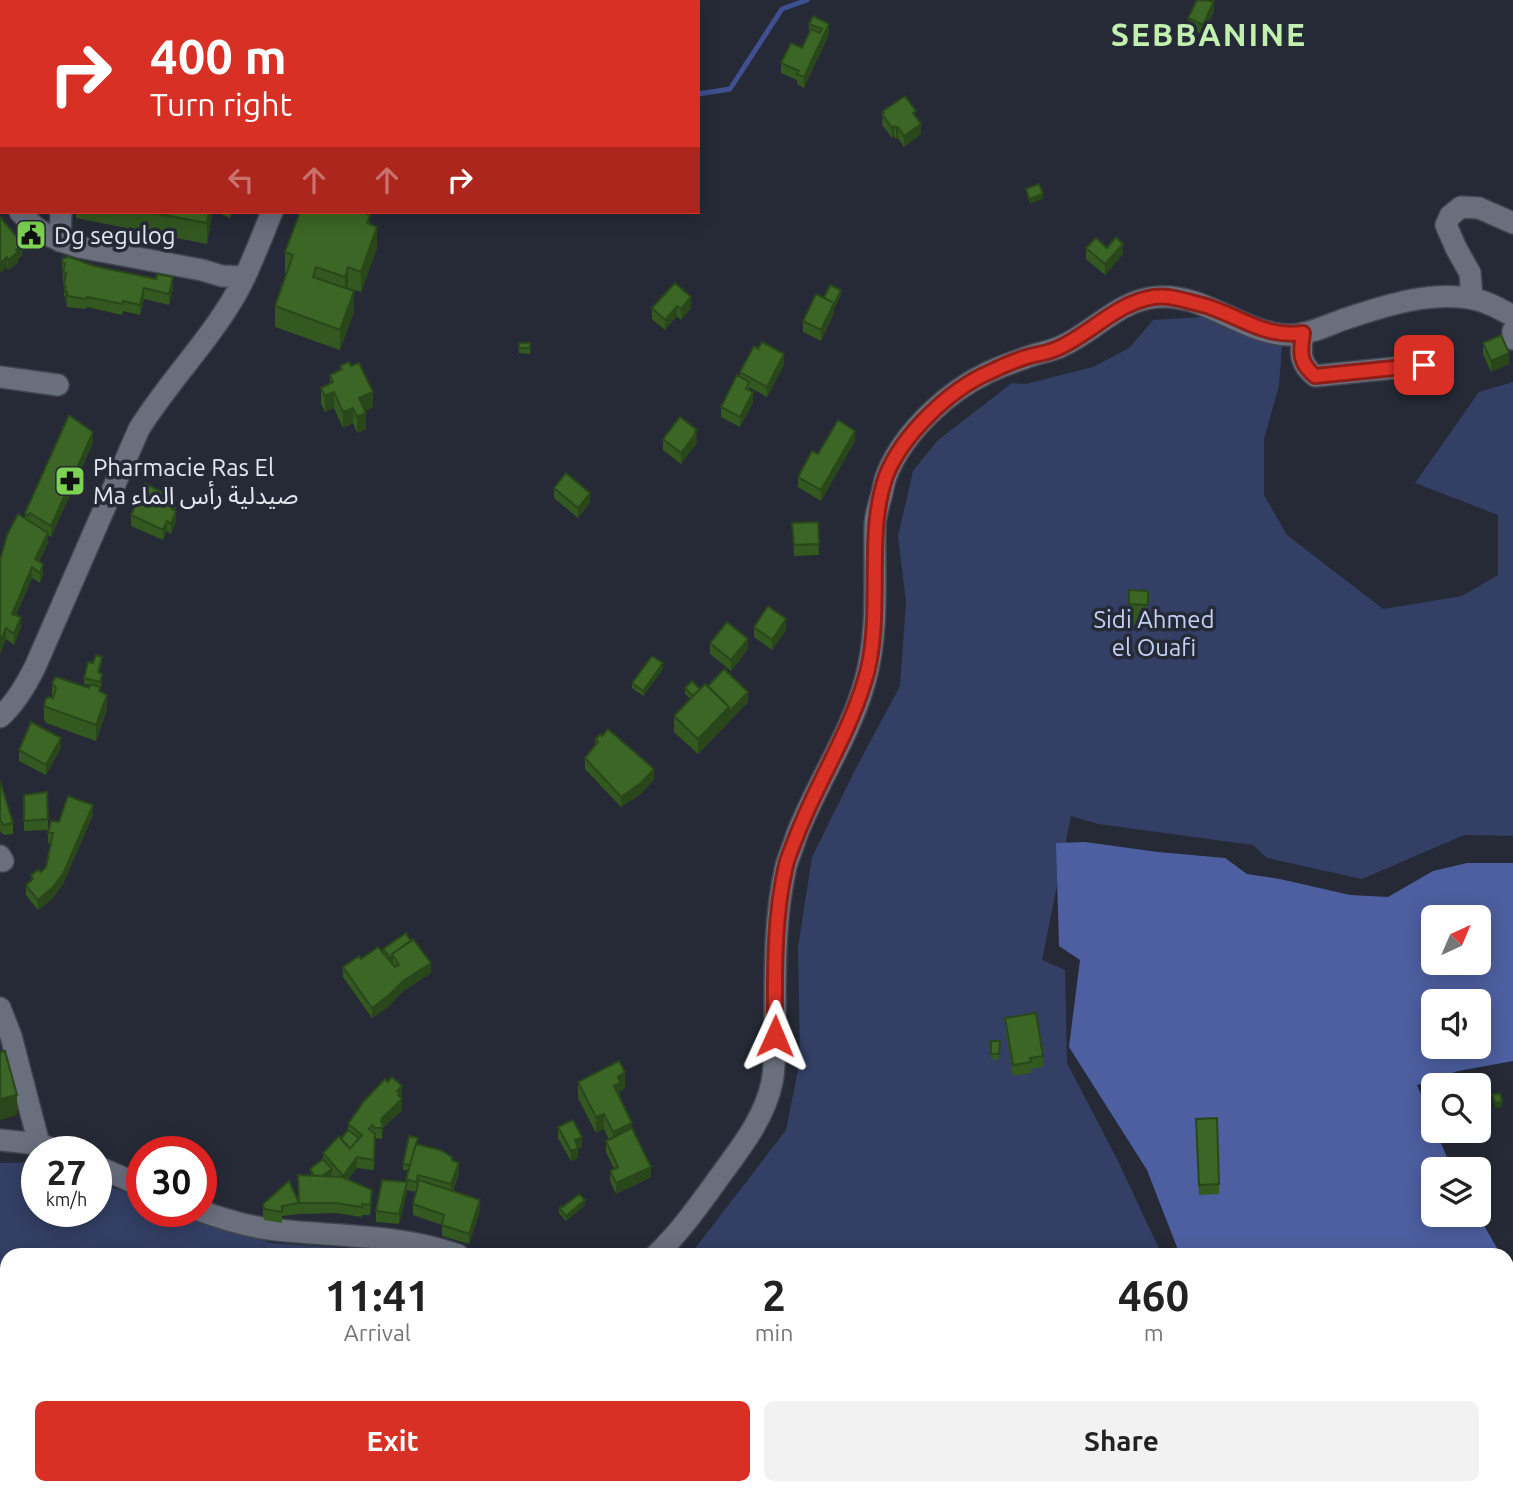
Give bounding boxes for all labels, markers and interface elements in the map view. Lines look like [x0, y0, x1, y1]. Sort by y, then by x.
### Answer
district label: SEBBANINE [1111, 16, 1307, 52]
icon: right [35, 28, 126, 119]
text: 400 m [150, 28, 287, 83]
text: Turn right [150, 86, 292, 122]
icon: left [222, 161, 260, 199]
icon: ahead [295, 161, 333, 199]
icon: ahead [368, 161, 406, 199]
icon: right [441, 161, 479, 199]
public building icon: Dg segulog [14, 218, 48, 252]
place label: Dg segulog [54, 222, 176, 249]
pin [1394, 335, 1454, 395]
icon: arrive [1405, 346, 1443, 384]
place label: Pharmacie Ras El Ma صيدلية رأس الماء [93, 454, 298, 510]
pharmacy icon: Pharmacie Ras El Ma صيدلية رأس الماء [53, 464, 87, 498]
park label: Sidi Ahmed el Ouafi [1093, 606, 1215, 661]
north arrow [1421, 905, 1491, 975]
map controls [1421, 905, 1491, 1227]
button: sound [1421, 989, 1491, 1059]
position arrow [738, 999, 812, 1073]
button: search [1421, 1073, 1491, 1143]
speed limit sign: 30 [126, 1136, 217, 1227]
text: 27 [47, 1152, 86, 1192]
button: layers [1421, 1157, 1491, 1227]
text: km/h [46, 1189, 87, 1209]
text: 11:41 [325, 1272, 430, 1319]
text: 2 [762, 1272, 786, 1319]
text: 460 [1118, 1272, 1189, 1319]
text: Arrival [344, 1320, 411, 1345]
text: min [755, 1320, 793, 1345]
text: m [1144, 1320, 1164, 1345]
button: Exit [35, 1401, 750, 1481]
button: Share [764, 1401, 1479, 1481]

